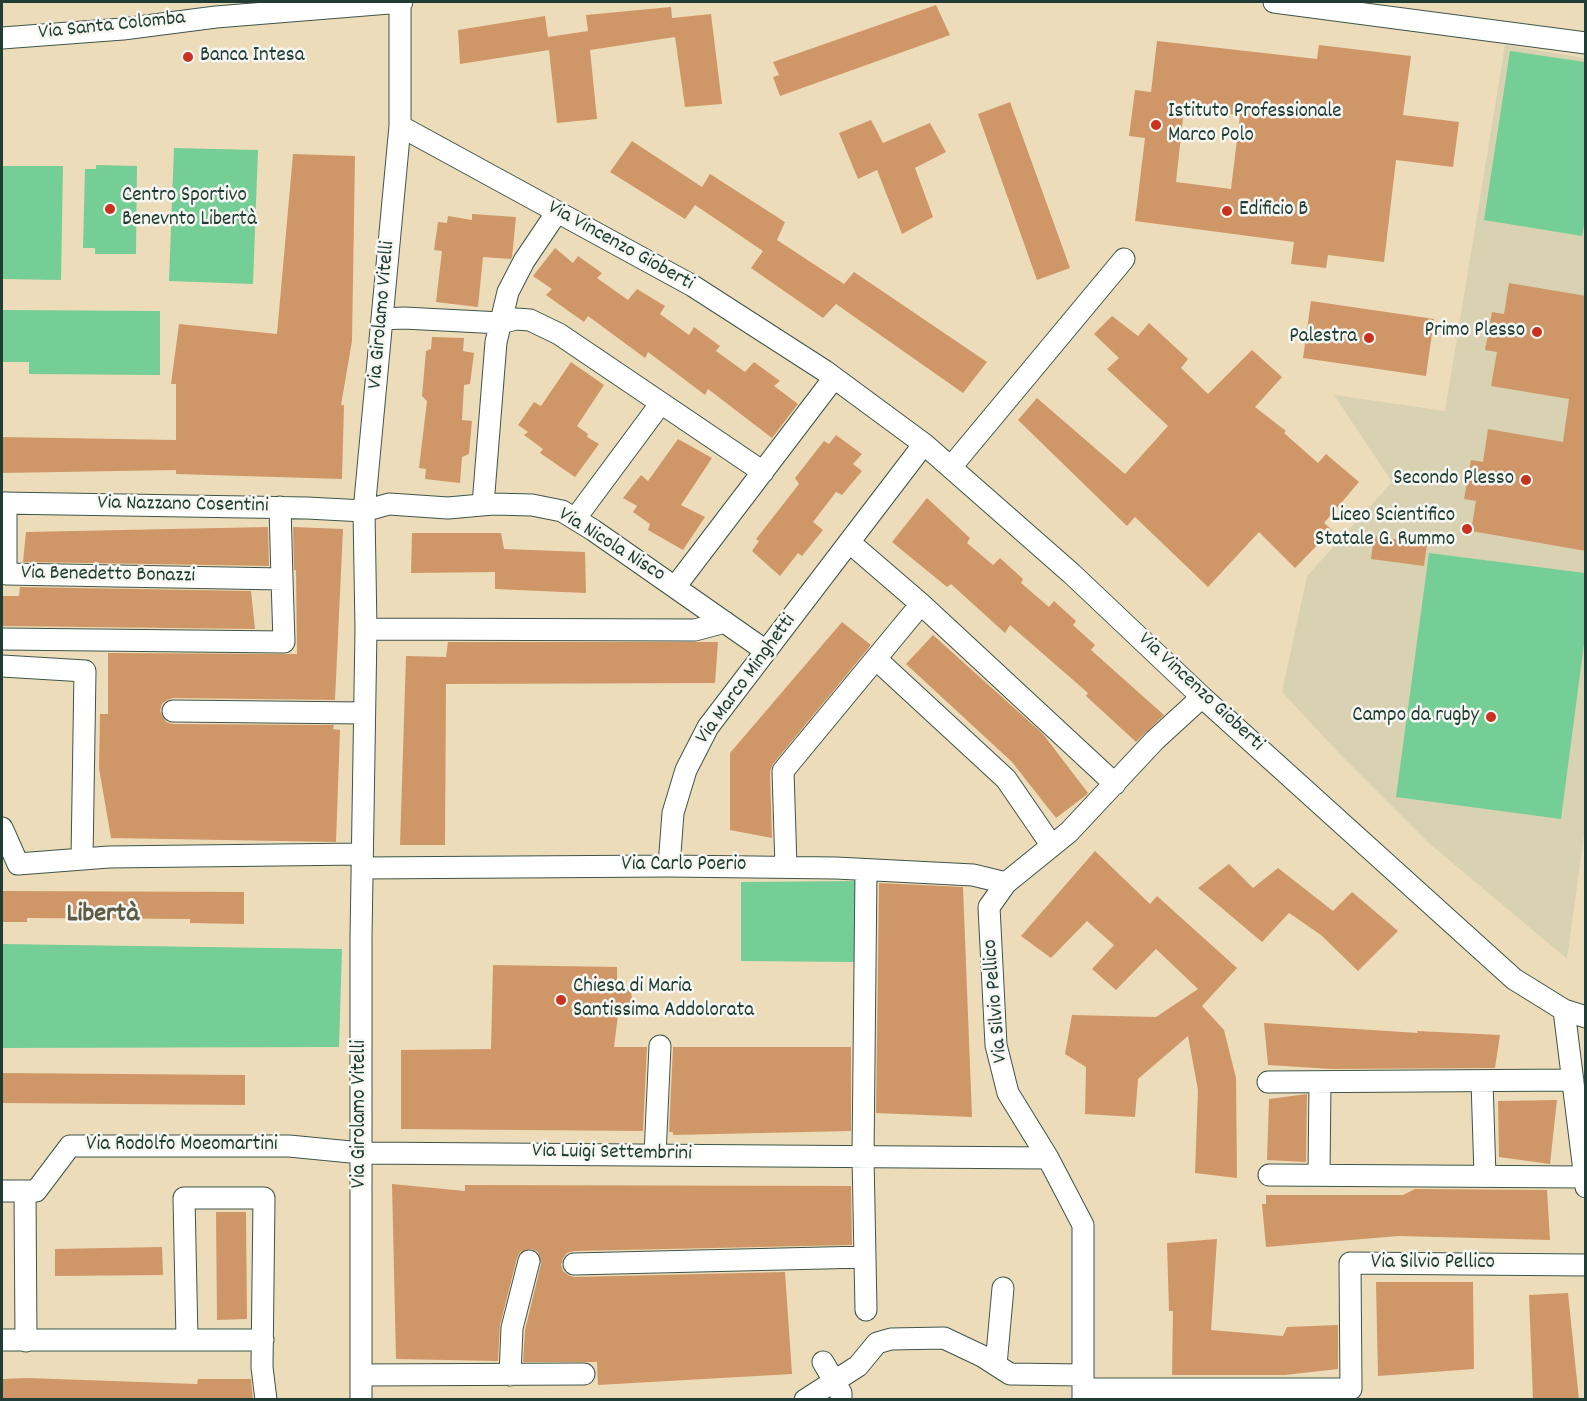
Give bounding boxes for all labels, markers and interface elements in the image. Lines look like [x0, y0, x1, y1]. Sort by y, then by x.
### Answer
street label: Via Santa Colomba [37, 7, 187, 47]
place label: Banca Intesa [200, 44, 304, 70]
marker: Banca Intesa [181, 50, 195, 64]
place label: Istituto Professionale Marco Polo [1168, 100, 1342, 150]
marker: Istituto Professionale Marco Polo [1149, 118, 1163, 132]
place label: Centro Sportivo Benevnto Libertà [122, 184, 257, 234]
street label: Via Vincenzo Gioberti [542, 196, 698, 298]
place label: Edificio B [1239, 198, 1308, 224]
marker: Centro Sportivo Benevnto Libertà [103, 202, 117, 216]
marker: Edificio B [1220, 204, 1234, 218]
street label: Via Girolamo Vitelli [364, 240, 402, 390]
place label: Primo Plesso [1424, 319, 1525, 345]
place label: Palestra [1289, 325, 1357, 351]
marker: Primo Plesso [1530, 325, 1544, 339]
marker: Palestra [1362, 331, 1376, 345]
place label: Secondo Plesso [1393, 467, 1514, 493]
marker: Secondo Plesso [1519, 473, 1533, 487]
street label: Via Nazzano Cosentini [97, 492, 269, 520]
street label: Via Nicola Nisco [553, 503, 669, 589]
place label: Liceo Scientifico Statale G. Rummo [1315, 504, 1455, 554]
marker: Liceo Scientifico Statale G. Rummo [1460, 522, 1474, 536]
street label: Via Benedetto Bonazzi [21, 562, 195, 590]
street label: Via Marco Minghetti [691, 610, 803, 750]
street label: Via Vincenzo Gioberti [1132, 628, 1268, 758]
place label: Campo da rugby [1352, 704, 1479, 730]
marker: Campo da rugby [1484, 710, 1498, 724]
street label: Via Carlo Poerio [622, 853, 746, 879]
district label: Libertà [66, 900, 140, 932]
street label: Via Silvio Pellico [979, 938, 1015, 1064]
place label: Chiesa di Maria Santissima Addolorata [573, 975, 754, 1025]
marker: Chiesa di Maria Santissima Addolorata [554, 993, 568, 1007]
street label: Via Girolamo Vitelli [348, 1040, 374, 1188]
street label: Via Rodolfo Moeomartini [86, 1133, 278, 1159]
street label: Via Luigi Settembrini [532, 1140, 692, 1168]
street label: Via Silvio Pellico [1371, 1251, 1495, 1277]

